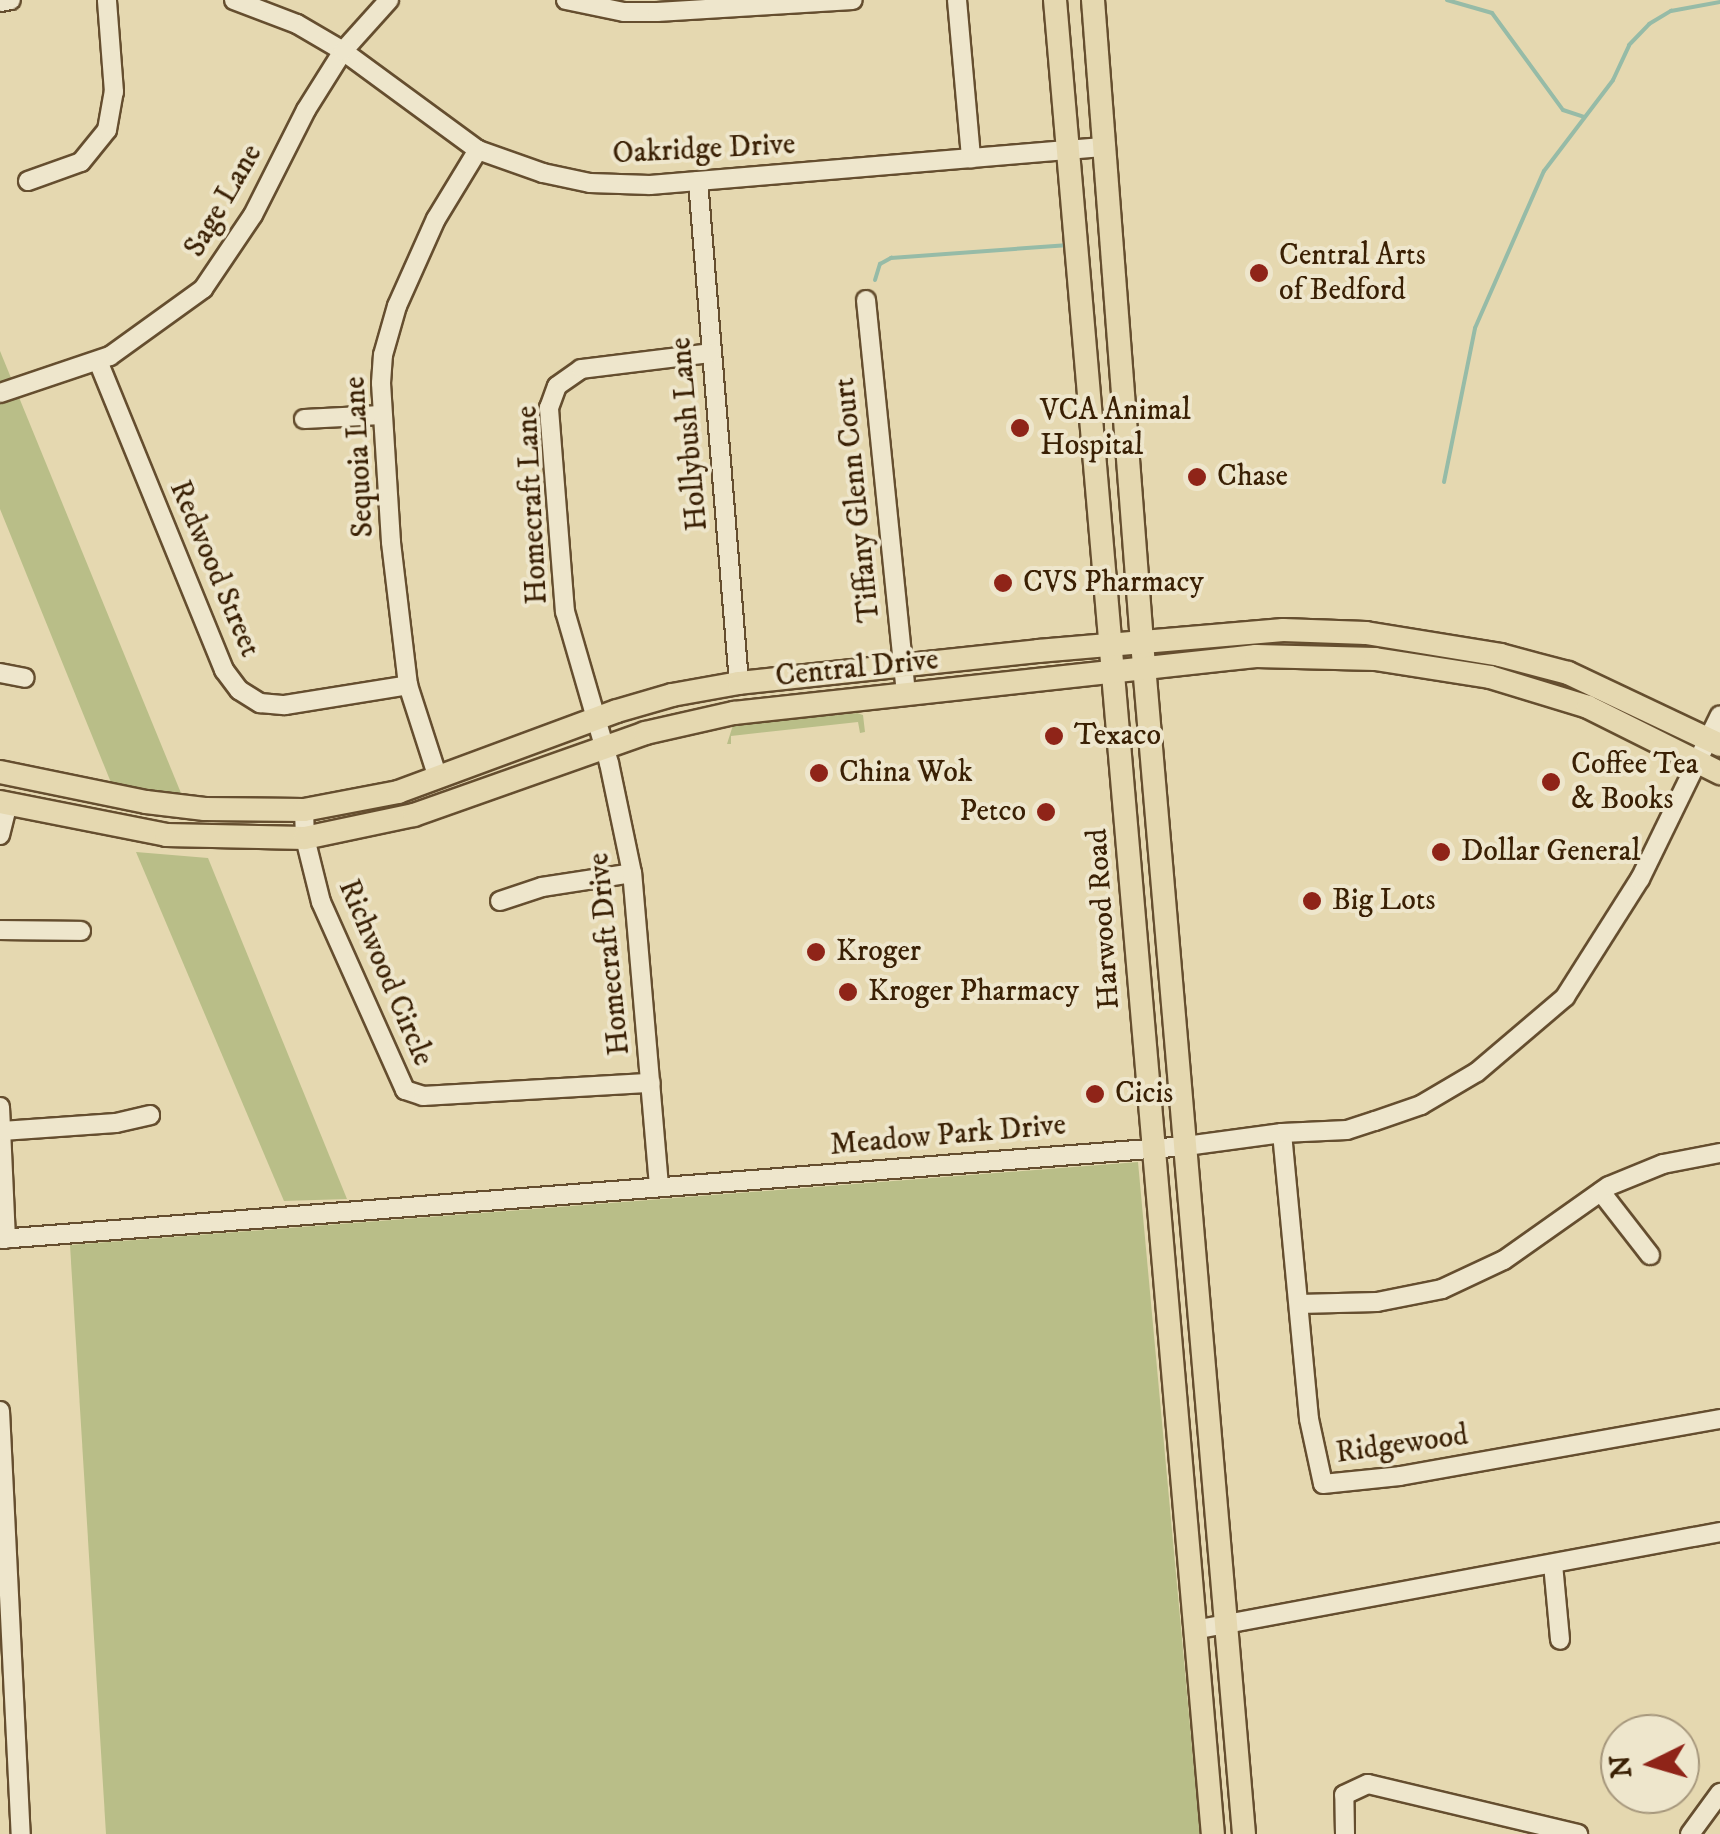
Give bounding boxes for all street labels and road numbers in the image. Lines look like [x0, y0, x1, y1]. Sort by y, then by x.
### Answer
street label: Oakridge Drive [612, 127, 796, 173]
street label: Sage Lane [177, 138, 271, 264]
street label: Hollybush Lane [664, 336, 716, 532]
street label: Sequoia Lane [338, 375, 382, 539]
street label: Tiffany Glenn Court [827, 376, 889, 624]
street label: Homecraft Lane [510, 405, 556, 605]
street label: Redwood Street [161, 476, 267, 662]
street label: Central Drive [774, 643, 940, 695]
street label: Harwood Road [1080, 827, 1128, 1011]
street label: Homecraft Drive [581, 851, 639, 1057]
street label: Richwood Circle [330, 874, 440, 1072]
street label: Meadow Park Drive [829, 1108, 1067, 1164]
street label: Ridgewood [1334, 1418, 1470, 1472]

